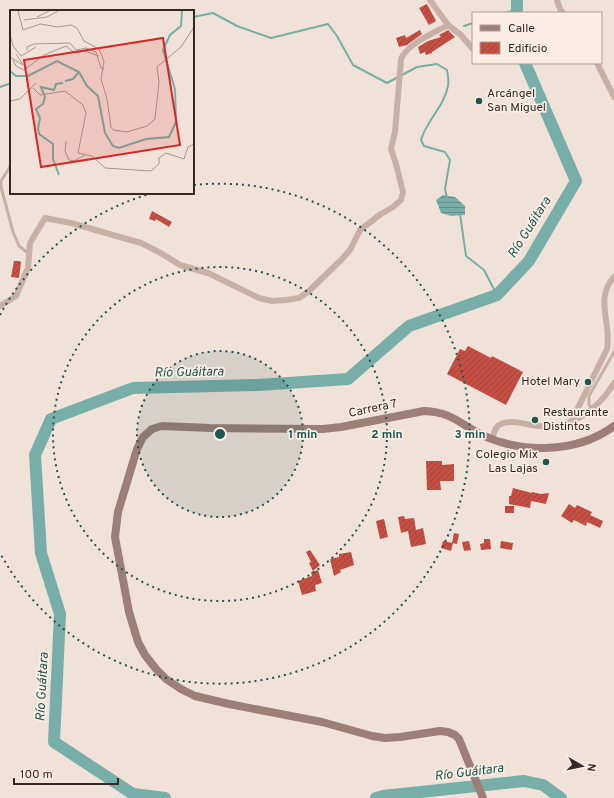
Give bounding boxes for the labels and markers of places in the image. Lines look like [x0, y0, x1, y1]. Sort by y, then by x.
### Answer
place label: Arcángel San Miguel [487, 86, 546, 116]
marker: Arcángel San Miguel [474, 96, 484, 106]
place label: Hotel Mary [521, 374, 580, 390]
marker: Hotel Mary [583, 377, 593, 387]
place label: Restaurante Distintos [543, 405, 608, 435]
marker: Restaurante Distintos [530, 415, 540, 425]
centre of rings [213, 427, 227, 441]
place label: Colegio Mix Las Lajas [475, 447, 538, 477]
marker: Colegio Mix Las Lajas [541, 457, 551, 467]

